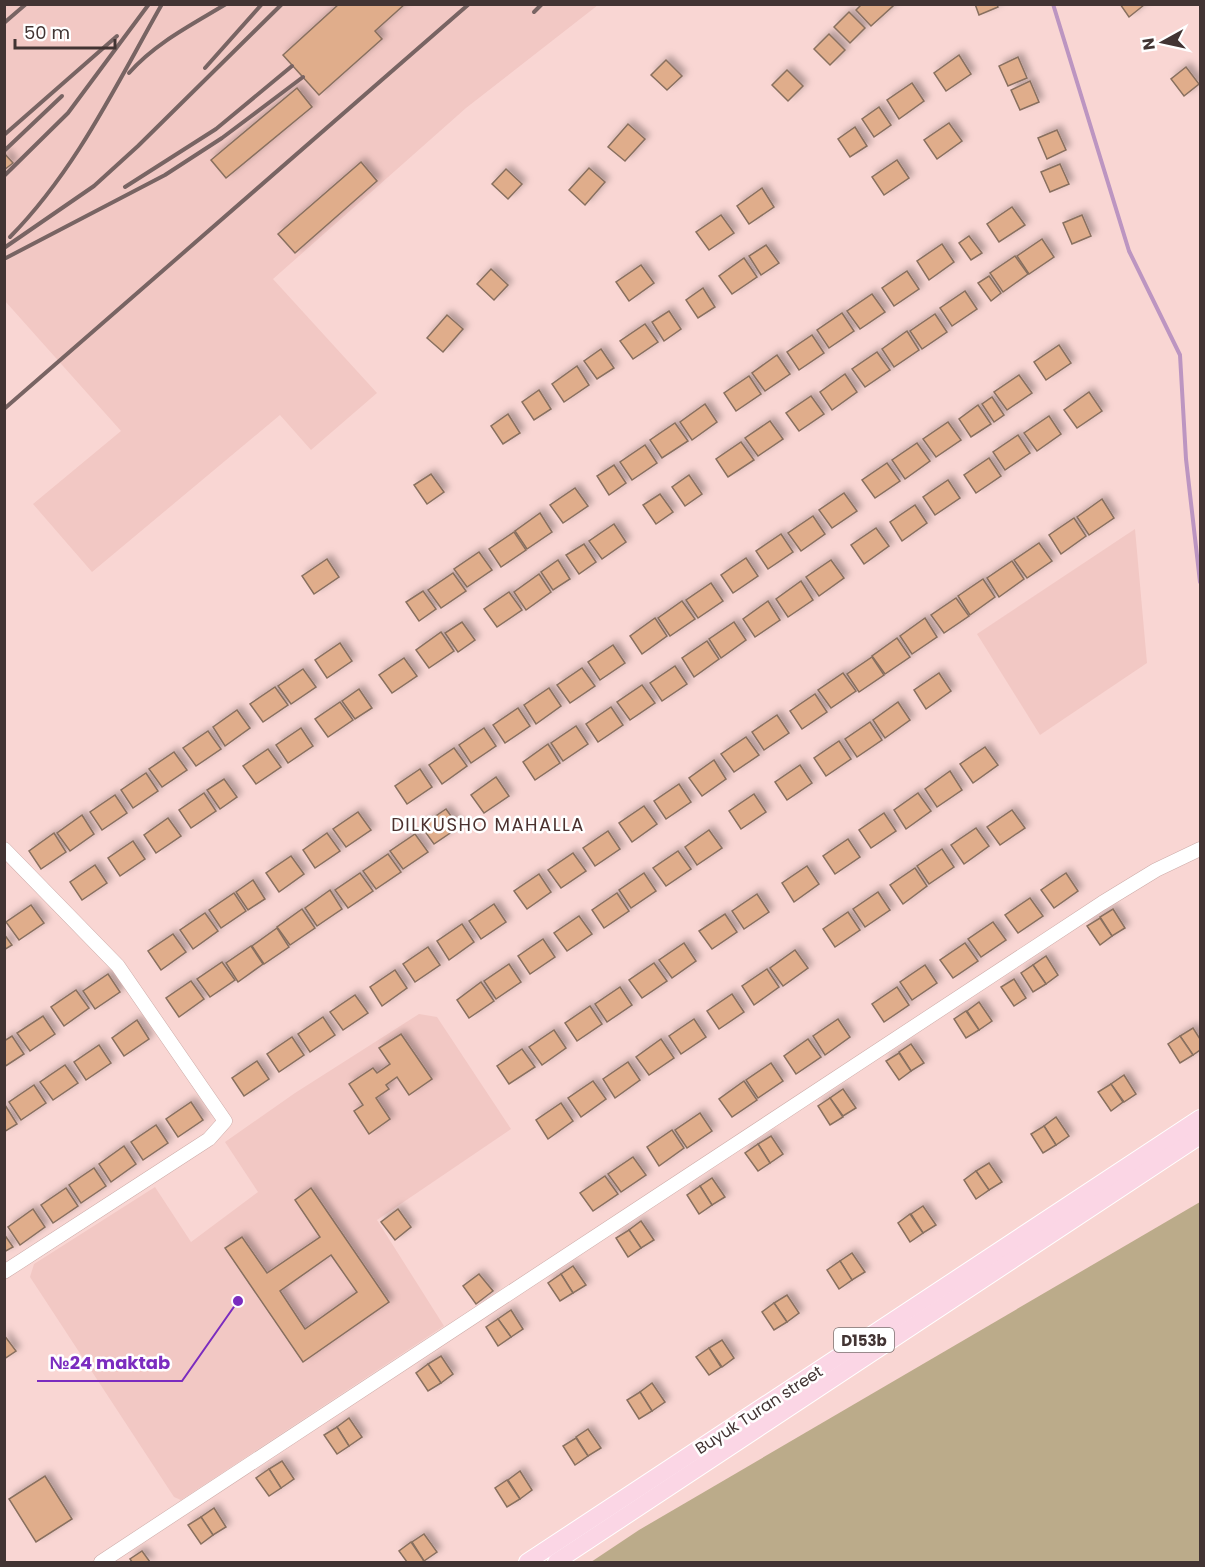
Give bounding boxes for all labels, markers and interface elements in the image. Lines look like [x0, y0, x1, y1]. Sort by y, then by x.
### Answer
scale bar [15, 12, 116, 50]
north arrow [1133, 12, 1193, 72]
text: 50 m [24, 20, 70, 45]
text: N [1136, 36, 1161, 52]
district label: DILKUSHO MAHALLA [391, 812, 585, 837]
road number: D153b [834, 1328, 894, 1352]
callout: №24 maktab [37, 1345, 182, 1381]
text: №24 maktab [50, 1350, 170, 1375]
street label: Buyuk Turan street [691, 1360, 827, 1460]

